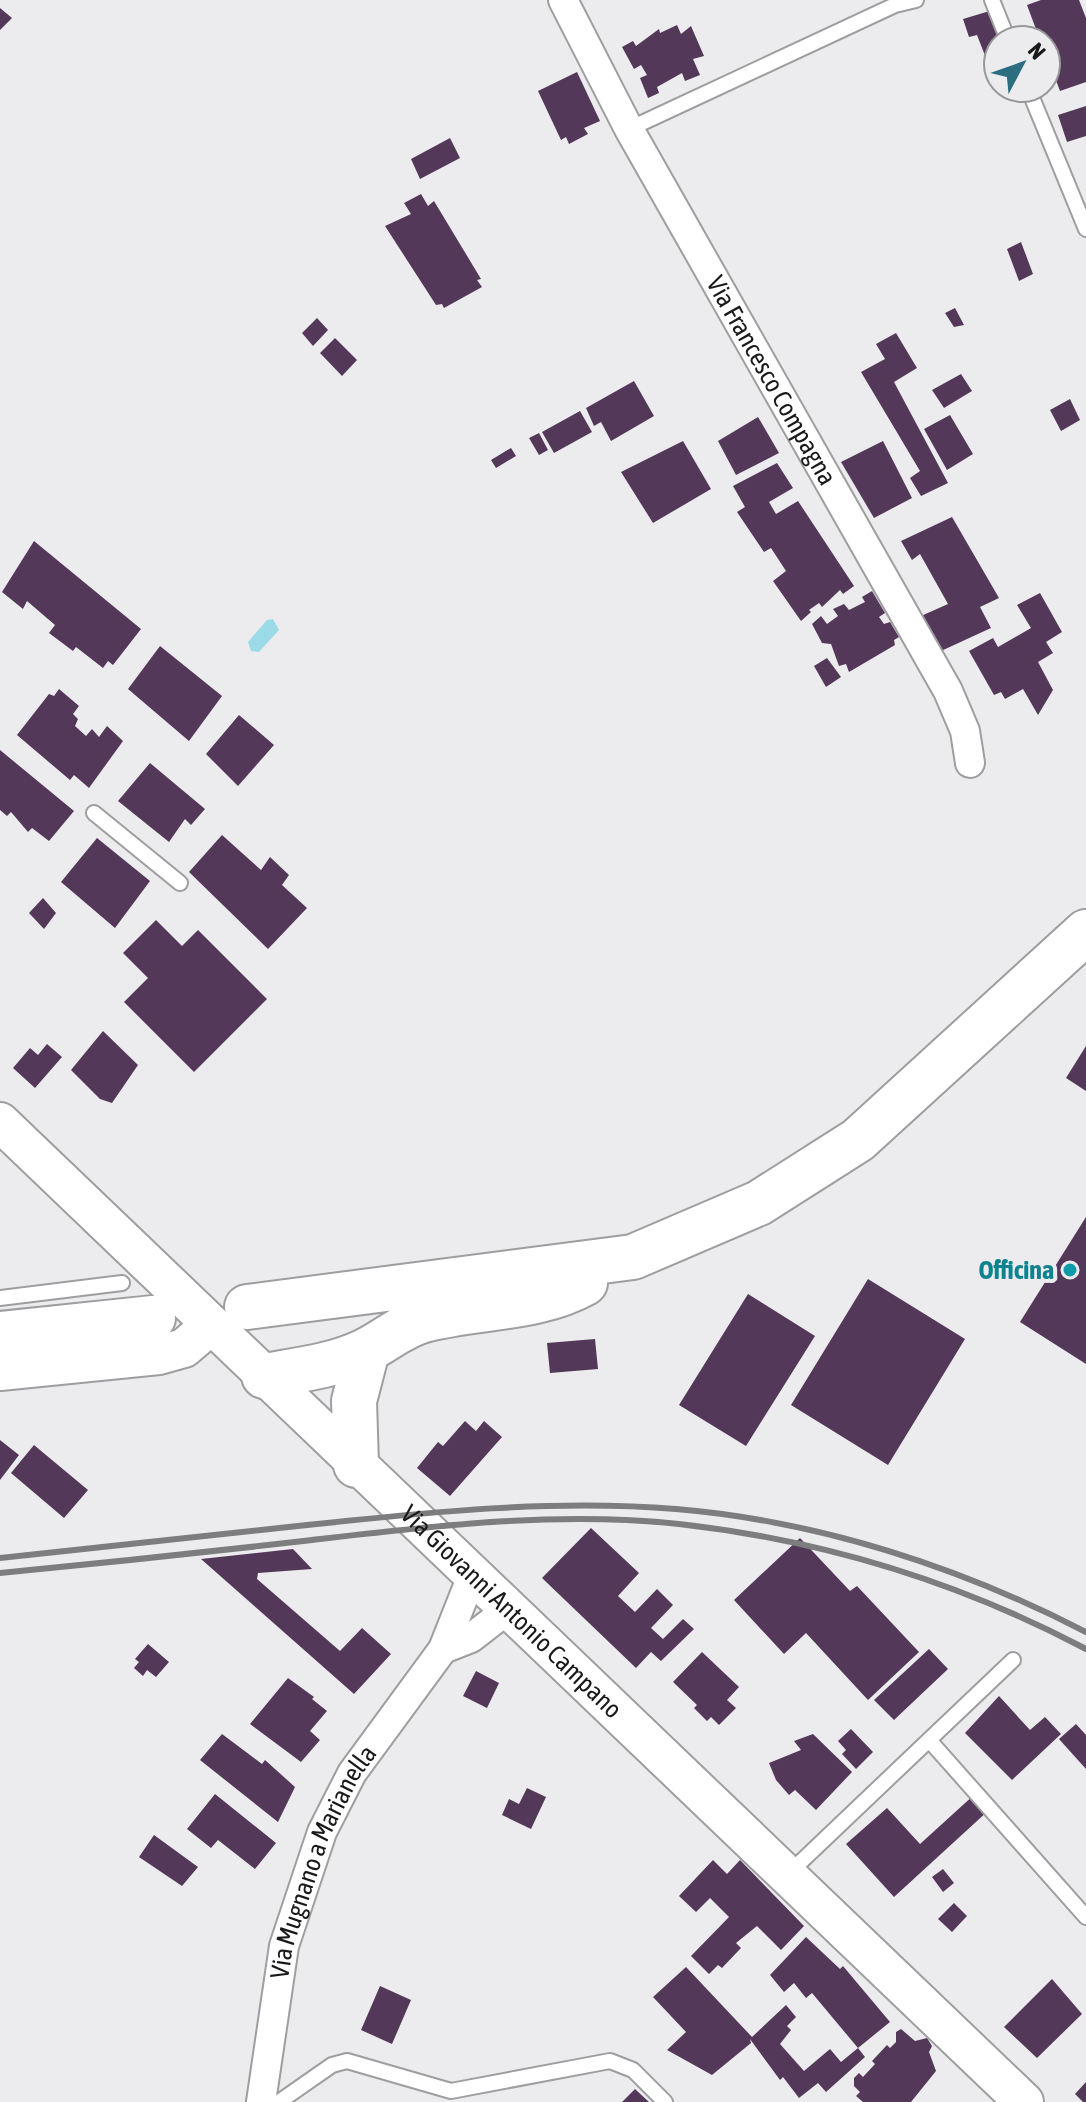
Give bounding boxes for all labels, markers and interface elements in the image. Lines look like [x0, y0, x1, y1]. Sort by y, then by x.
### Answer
north arrow [982, 24, 1062, 104]
text: N [1023, 37, 1051, 64]
street label: Via Francesco Compagna [701, 271, 843, 490]
place label: Officina [978, 1255, 1054, 1285]
marker: Officina [1061, 1261, 1079, 1279]
street label: Via Giovanni Antonio Campano [395, 1499, 628, 1724]
street label: Via Mugnano a Marianella [264, 1739, 382, 1980]

